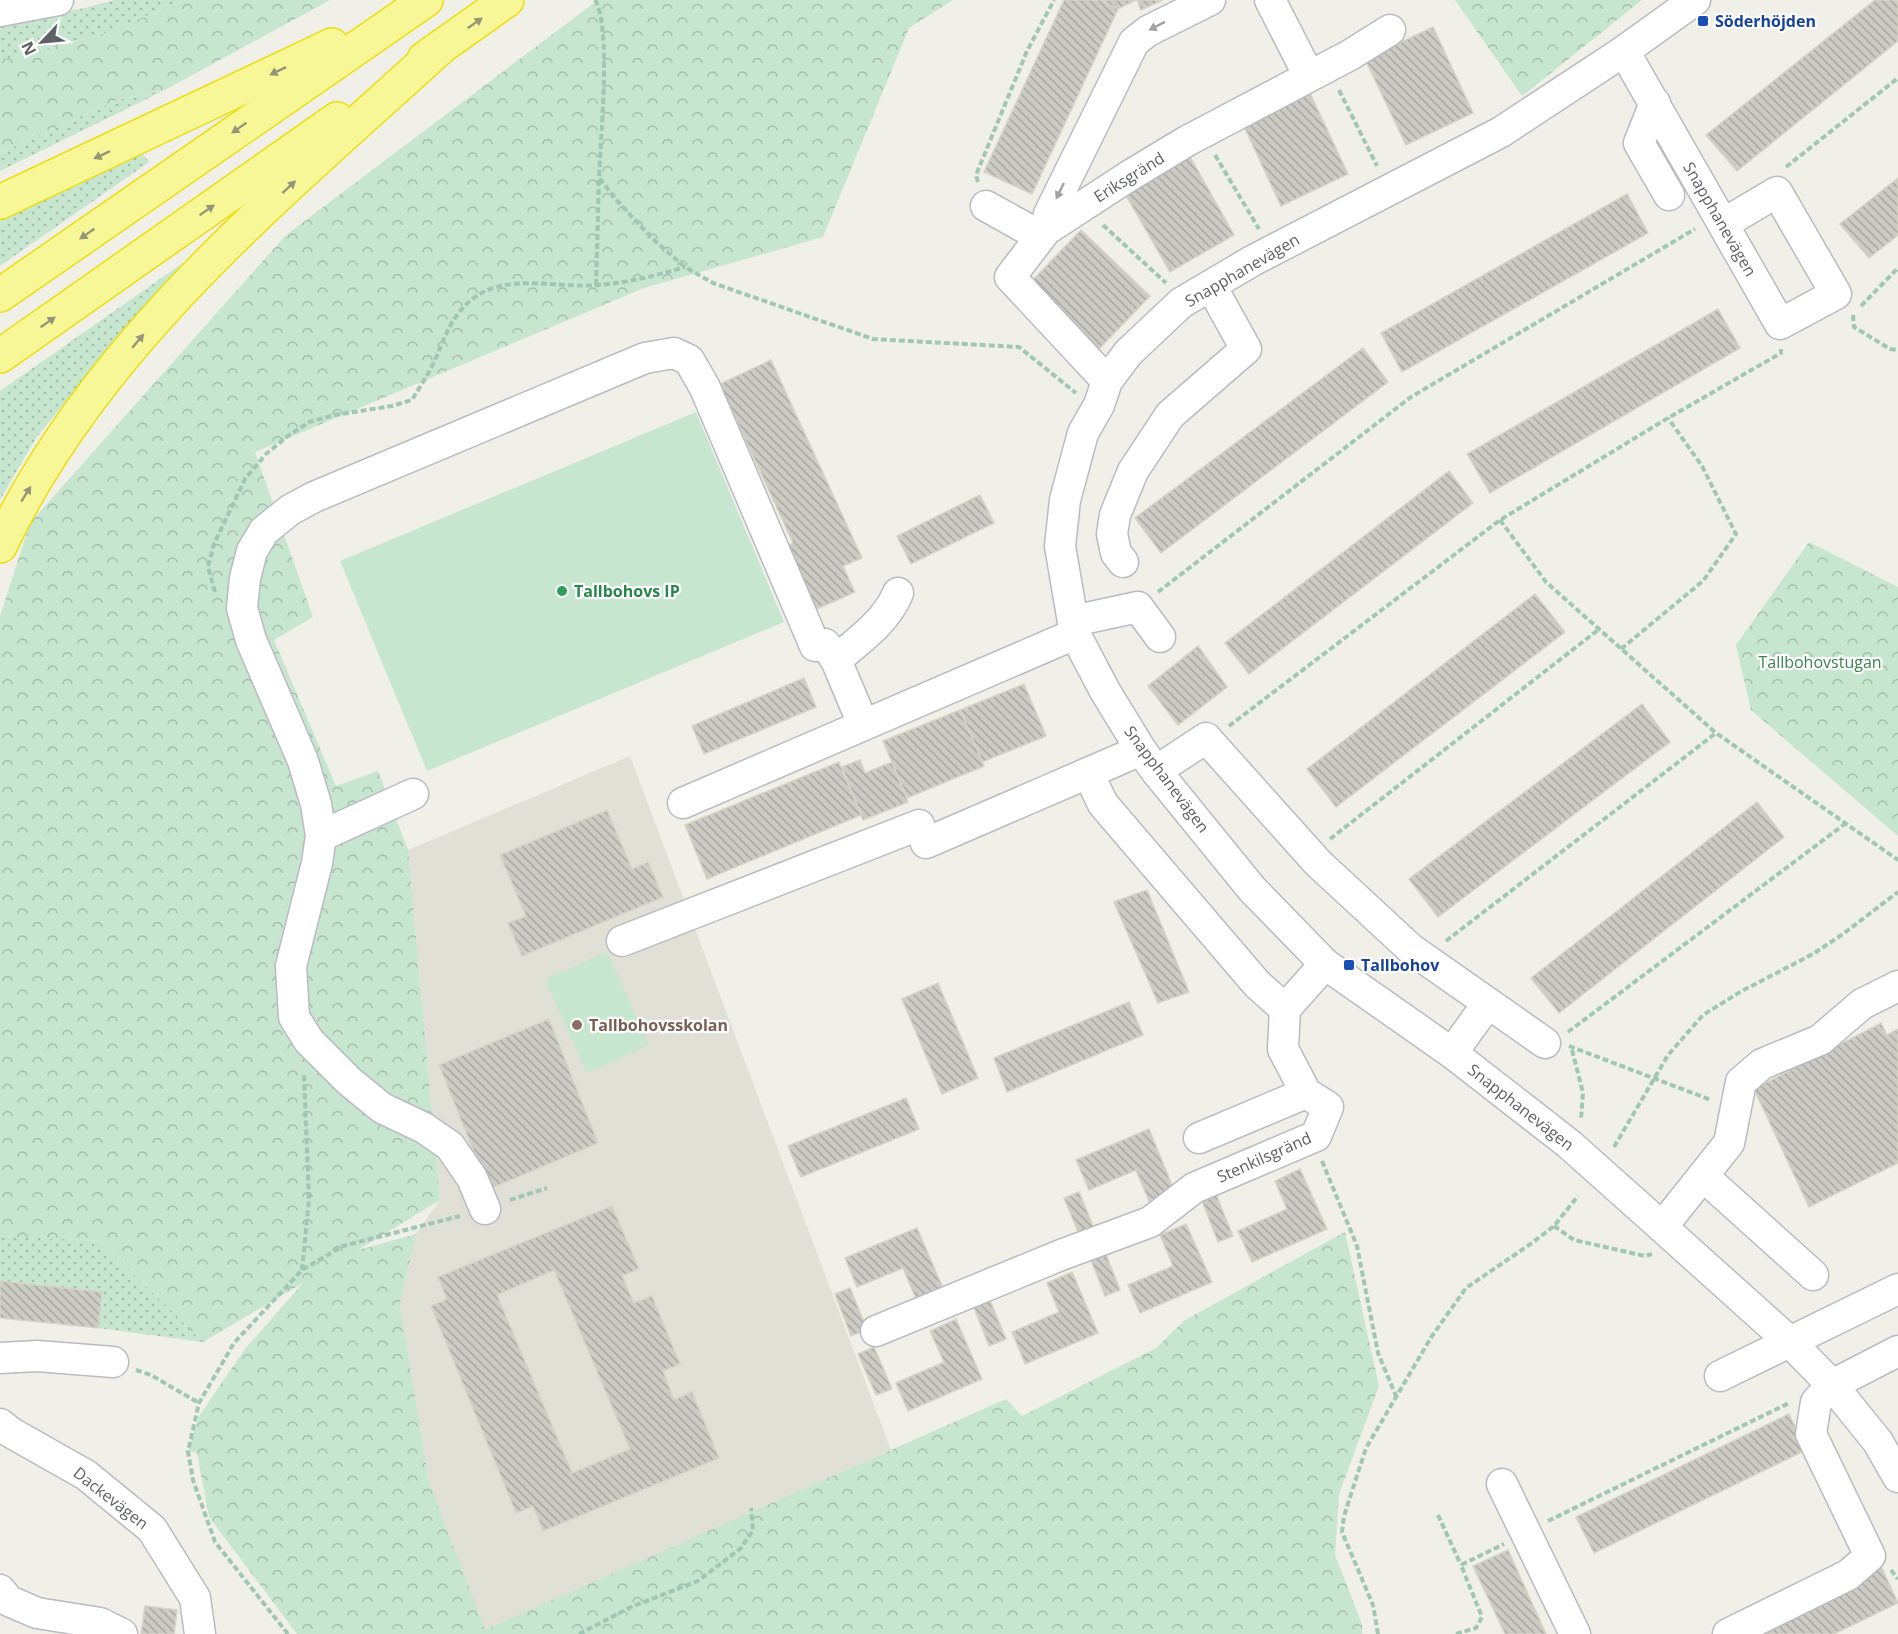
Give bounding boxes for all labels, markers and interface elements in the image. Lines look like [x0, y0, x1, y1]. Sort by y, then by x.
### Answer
place label: Söderhöjden [1715, 10, 1816, 32]
north arrow [12, 12, 72, 72]
marker: Söderhöjden [1696, 14, 1710, 28]
one-way arrow [466, 17, 482, 29]
one-way arrow [1149, 22, 1166, 31]
text: N [16, 38, 41, 59]
one-way arrow [269, 66, 286, 75]
one-way arrow [231, 123, 248, 134]
street label: Eriksgränd [1090, 147, 1168, 207]
one-way arrow [93, 150, 110, 159]
street label: Snapphanevägen [1678, 158, 1762, 280]
one-way arrow [281, 180, 296, 194]
one-way arrow [1055, 182, 1065, 200]
one-way arrow [199, 204, 215, 216]
one-way arrow [79, 228, 95, 240]
street label: Snapphanevägen [1181, 228, 1303, 312]
one-way arrow [39, 316, 55, 328]
one-way arrow [131, 333, 144, 349]
one-way arrow [21, 485, 32, 502]
place label: Tallbohovs IP [574, 580, 680, 602]
marker: Tallbohovs IP [555, 584, 569, 598]
park label: Tallbohovstugan [1758, 651, 1882, 673]
street label: Snapphanevägen [1119, 721, 1215, 837]
place label: Tallbohov [1361, 954, 1440, 976]
marker: Tallbohov [1342, 958, 1356, 972]
place label: Tallbohovsskolan [589, 1014, 728, 1036]
marker: Tallbohovsskolan [570, 1018, 584, 1032]
street label: Snapphanevägen [1463, 1059, 1579, 1155]
street label: Stenkilsgränd [1213, 1126, 1315, 1188]
street label: Dackevägen [69, 1462, 153, 1534]

